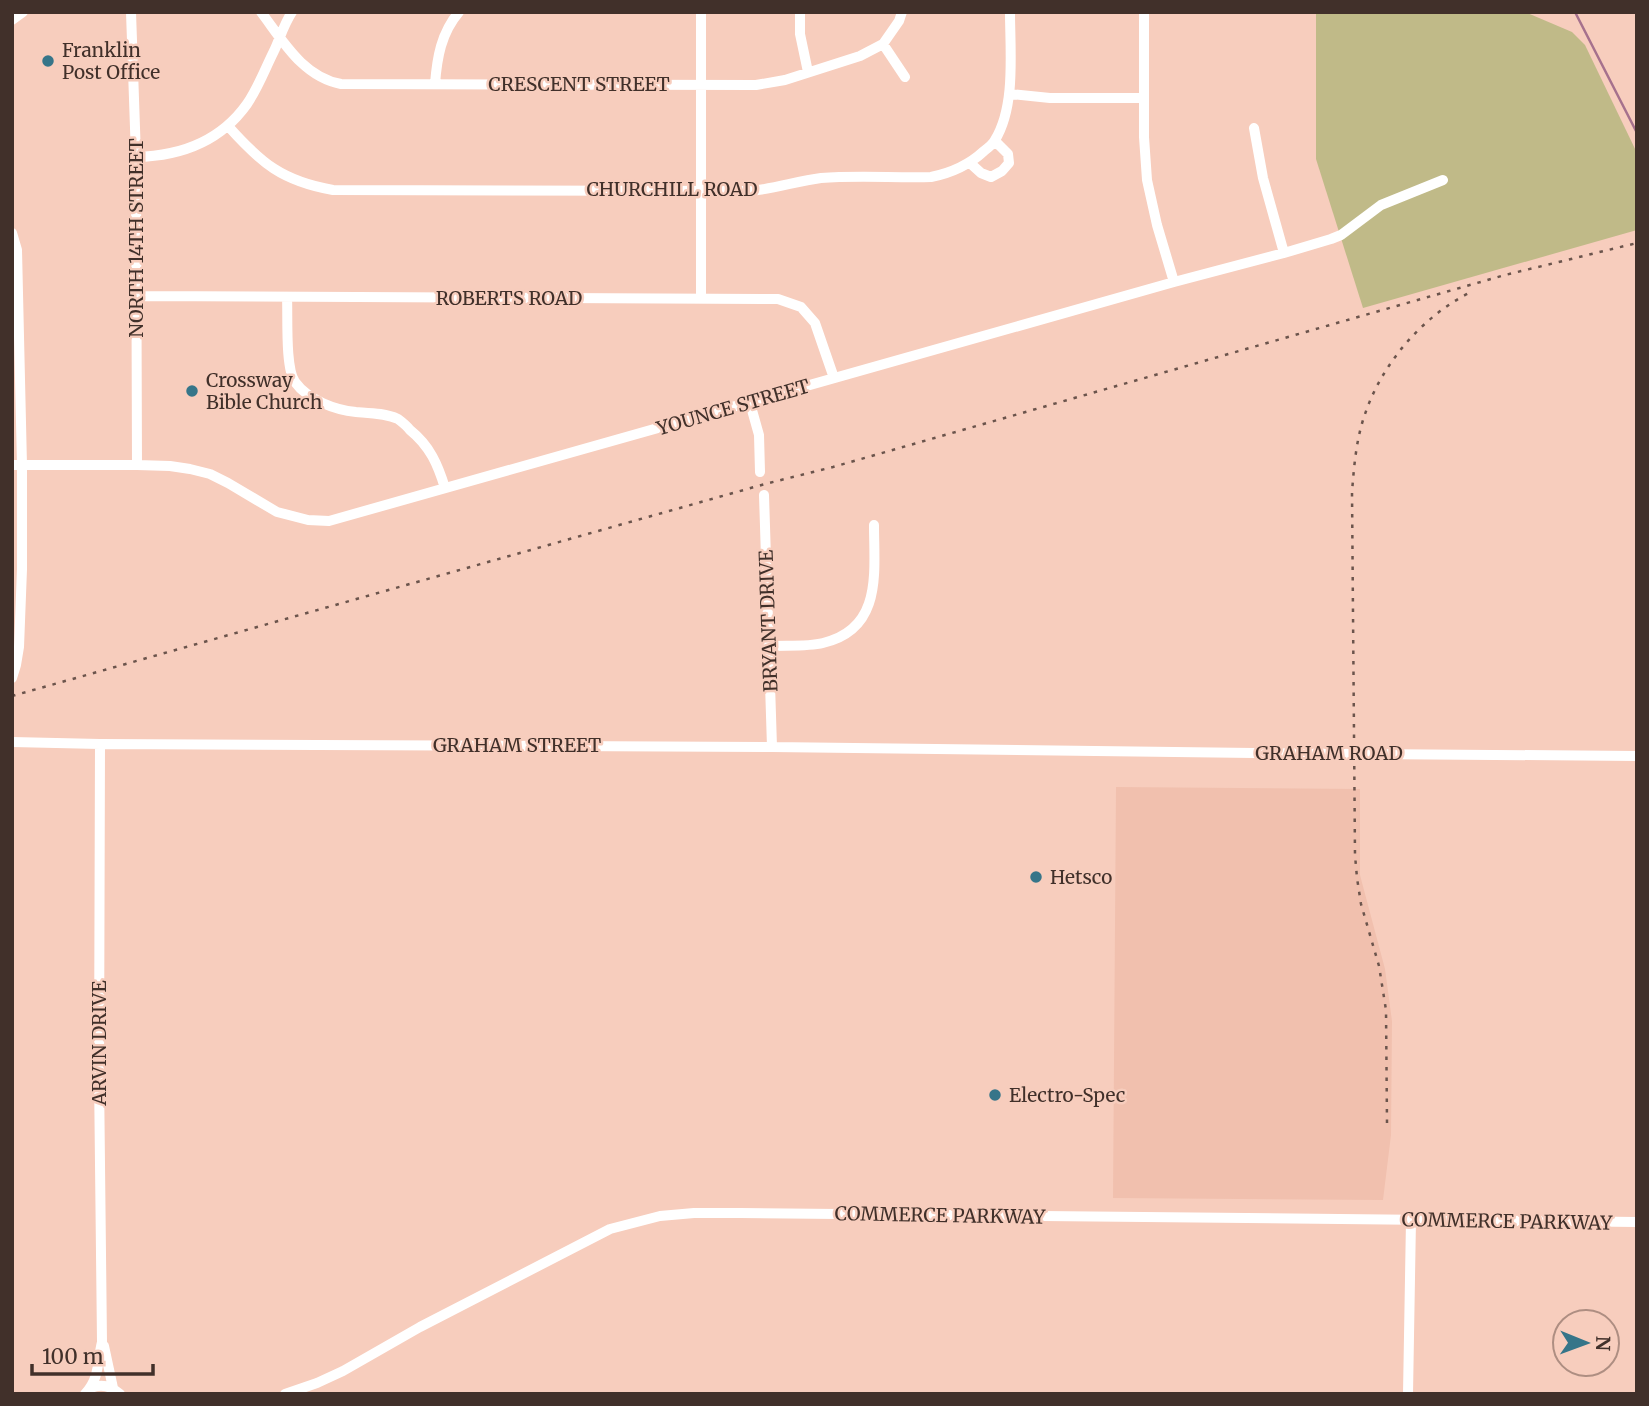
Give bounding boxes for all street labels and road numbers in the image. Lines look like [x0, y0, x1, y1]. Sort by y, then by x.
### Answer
street label: CRESCENT STREET [488, 72, 670, 96]
street label: NORTH 14TH STREET [124, 138, 148, 338]
street label: CHURCHILL ROAD [586, 177, 758, 201]
street label: ROBERTS ROAD [436, 286, 582, 310]
street label: YOUNCE STREET [653, 374, 812, 441]
street label: BRYANT DRIVE [754, 550, 782, 692]
street label: GRAHAM STREET [433, 733, 601, 757]
street label: GRAHAM ROAD [1255, 741, 1403, 765]
street label: ARVIN DRIVE [87, 981, 111, 1106]
street label: COMMERCE PARKWAY [835, 1201, 1046, 1229]
street label: COMMERCE PARKWAY [1402, 1207, 1613, 1235]

